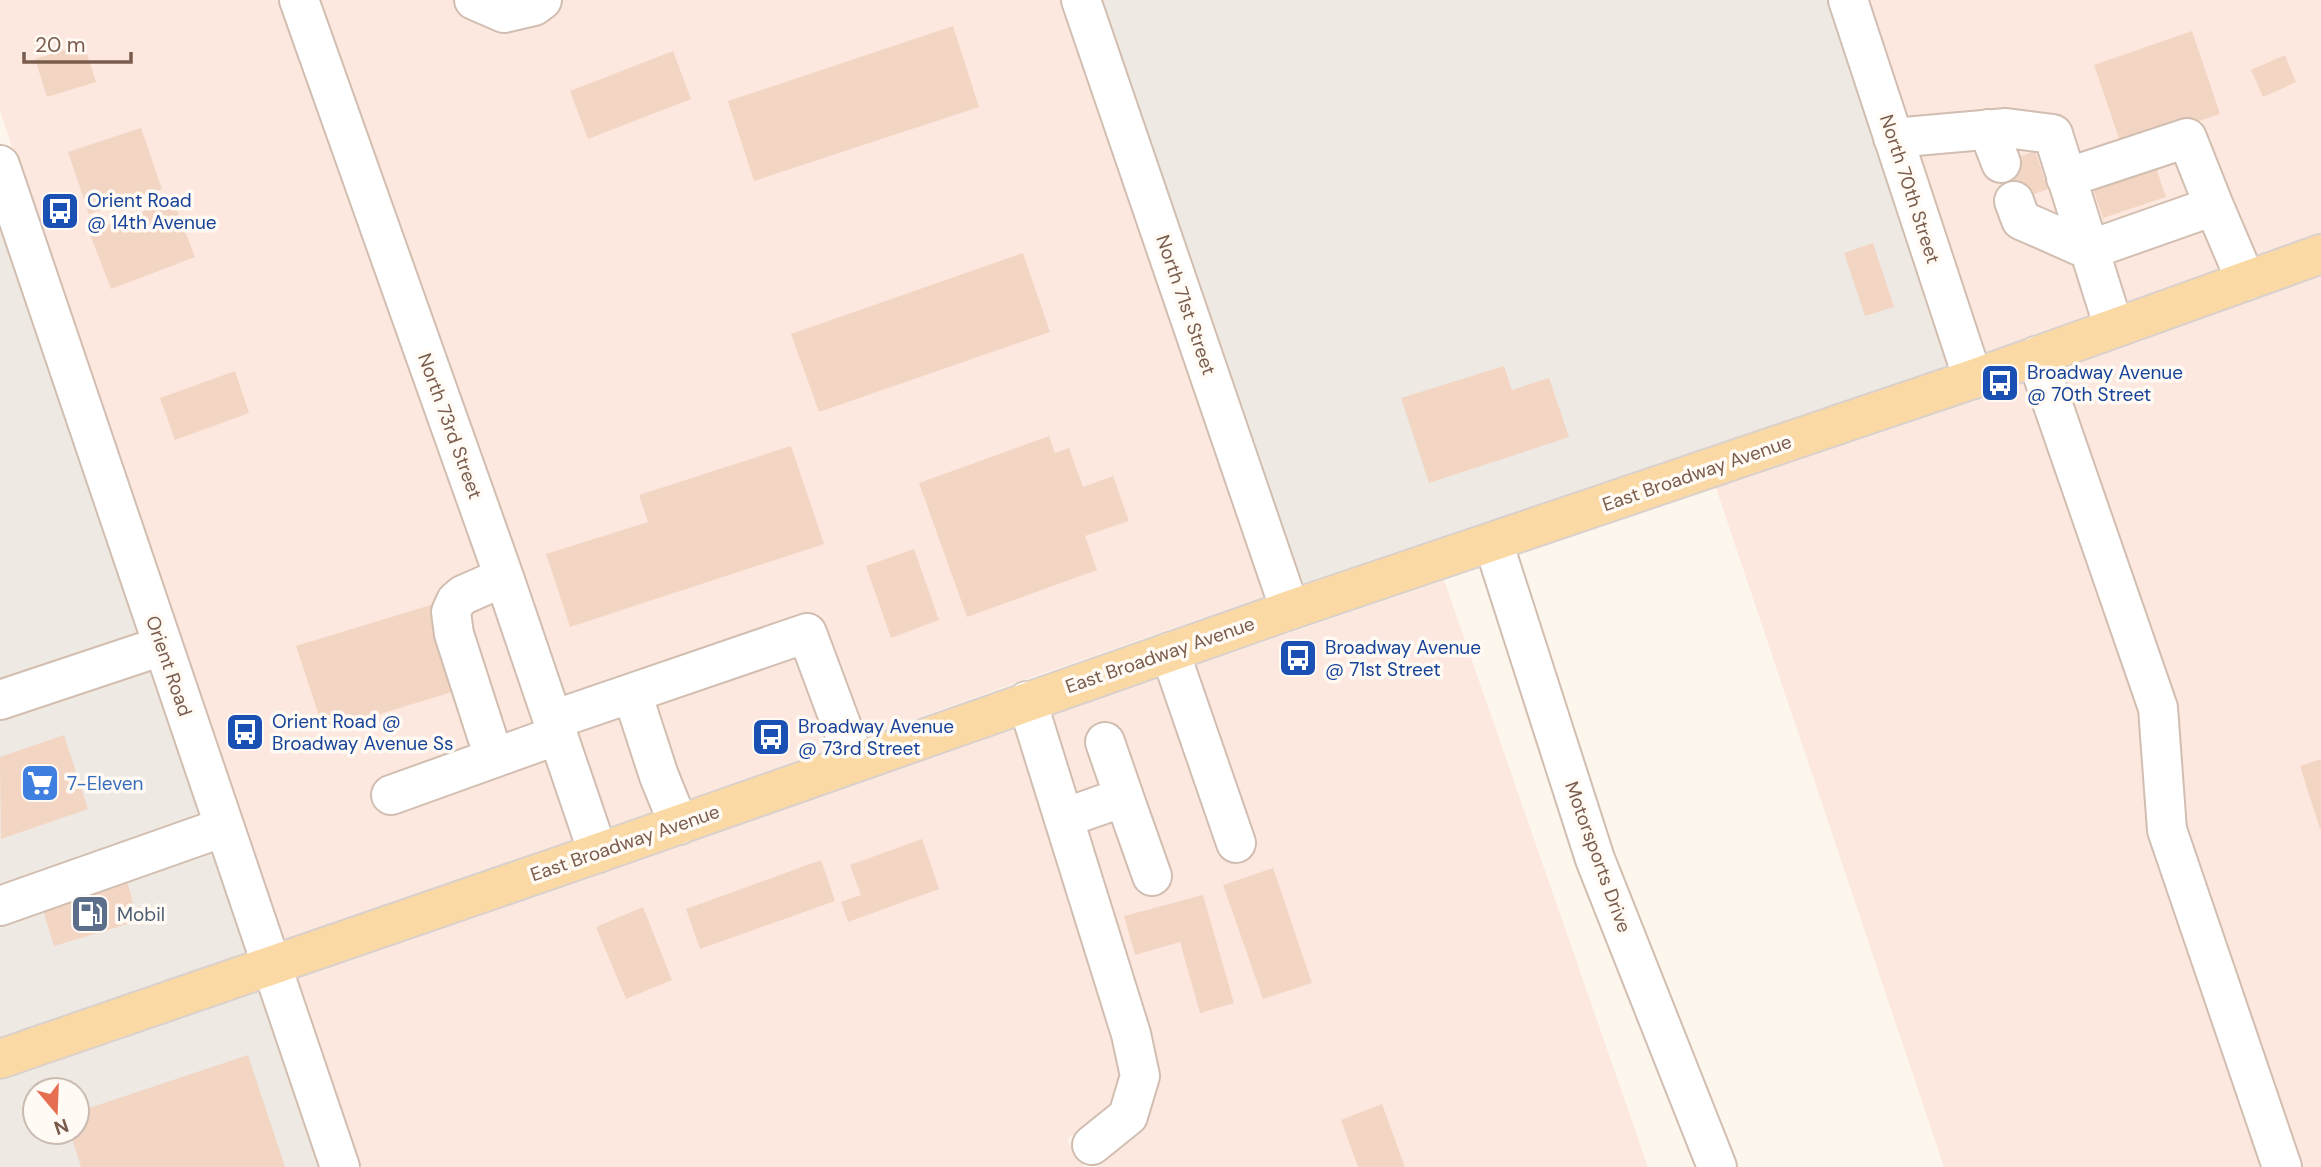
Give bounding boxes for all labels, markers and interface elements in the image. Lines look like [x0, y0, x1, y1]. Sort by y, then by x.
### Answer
scale bar [24, 21, 131, 65]
text: 20 m [35, 31, 86, 59]
street label: North 70th Street [1874, 111, 1946, 267]
place label: Orient Road @ 14th Avenue [87, 188, 217, 235]
bus stop icon: Orient Road @ 14th Avenue [39, 190, 81, 232]
street label: North 71st Street [1150, 232, 1222, 378]
street label: North 73rd Street [412, 350, 488, 502]
place label: Broadway Avenue @ 70th Street [2027, 360, 2183, 407]
bus stop icon: Broadway Avenue @ 70th Street [1979, 362, 2021, 404]
street label: East Broadway Avenue [1599, 429, 1795, 517]
street label: East Broadway Avenue [1062, 611, 1258, 699]
street label: Orient Road [140, 612, 198, 720]
place label: Broadway Avenue @ 71st Street [1325, 635, 1481, 682]
bus stop icon: Broadway Avenue @ 71st Street [1277, 637, 1319, 679]
place label: Orient Road @ Broadway Avenue Ss [272, 709, 454, 756]
bus stop icon: Orient Road @ Broadway Avenue Ss [224, 711, 266, 753]
place label: Broadway Avenue @ 73rd Street [798, 714, 954, 761]
bus stop icon: Broadway Avenue @ 73rd Street [750, 716, 792, 758]
supermarket icon: 7-Eleven [19, 762, 61, 804]
place label: 7-Eleven [67, 771, 143, 796]
street label: Motorsports Drive [1559, 778, 1637, 936]
street label: East Broadway Avenue [527, 799, 723, 887]
fuel station icon: Mobil [69, 893, 111, 935]
place label: Mobil [117, 902, 165, 927]
north arrow [21, 1076, 91, 1146]
text: N [51, 1113, 72, 1141]

